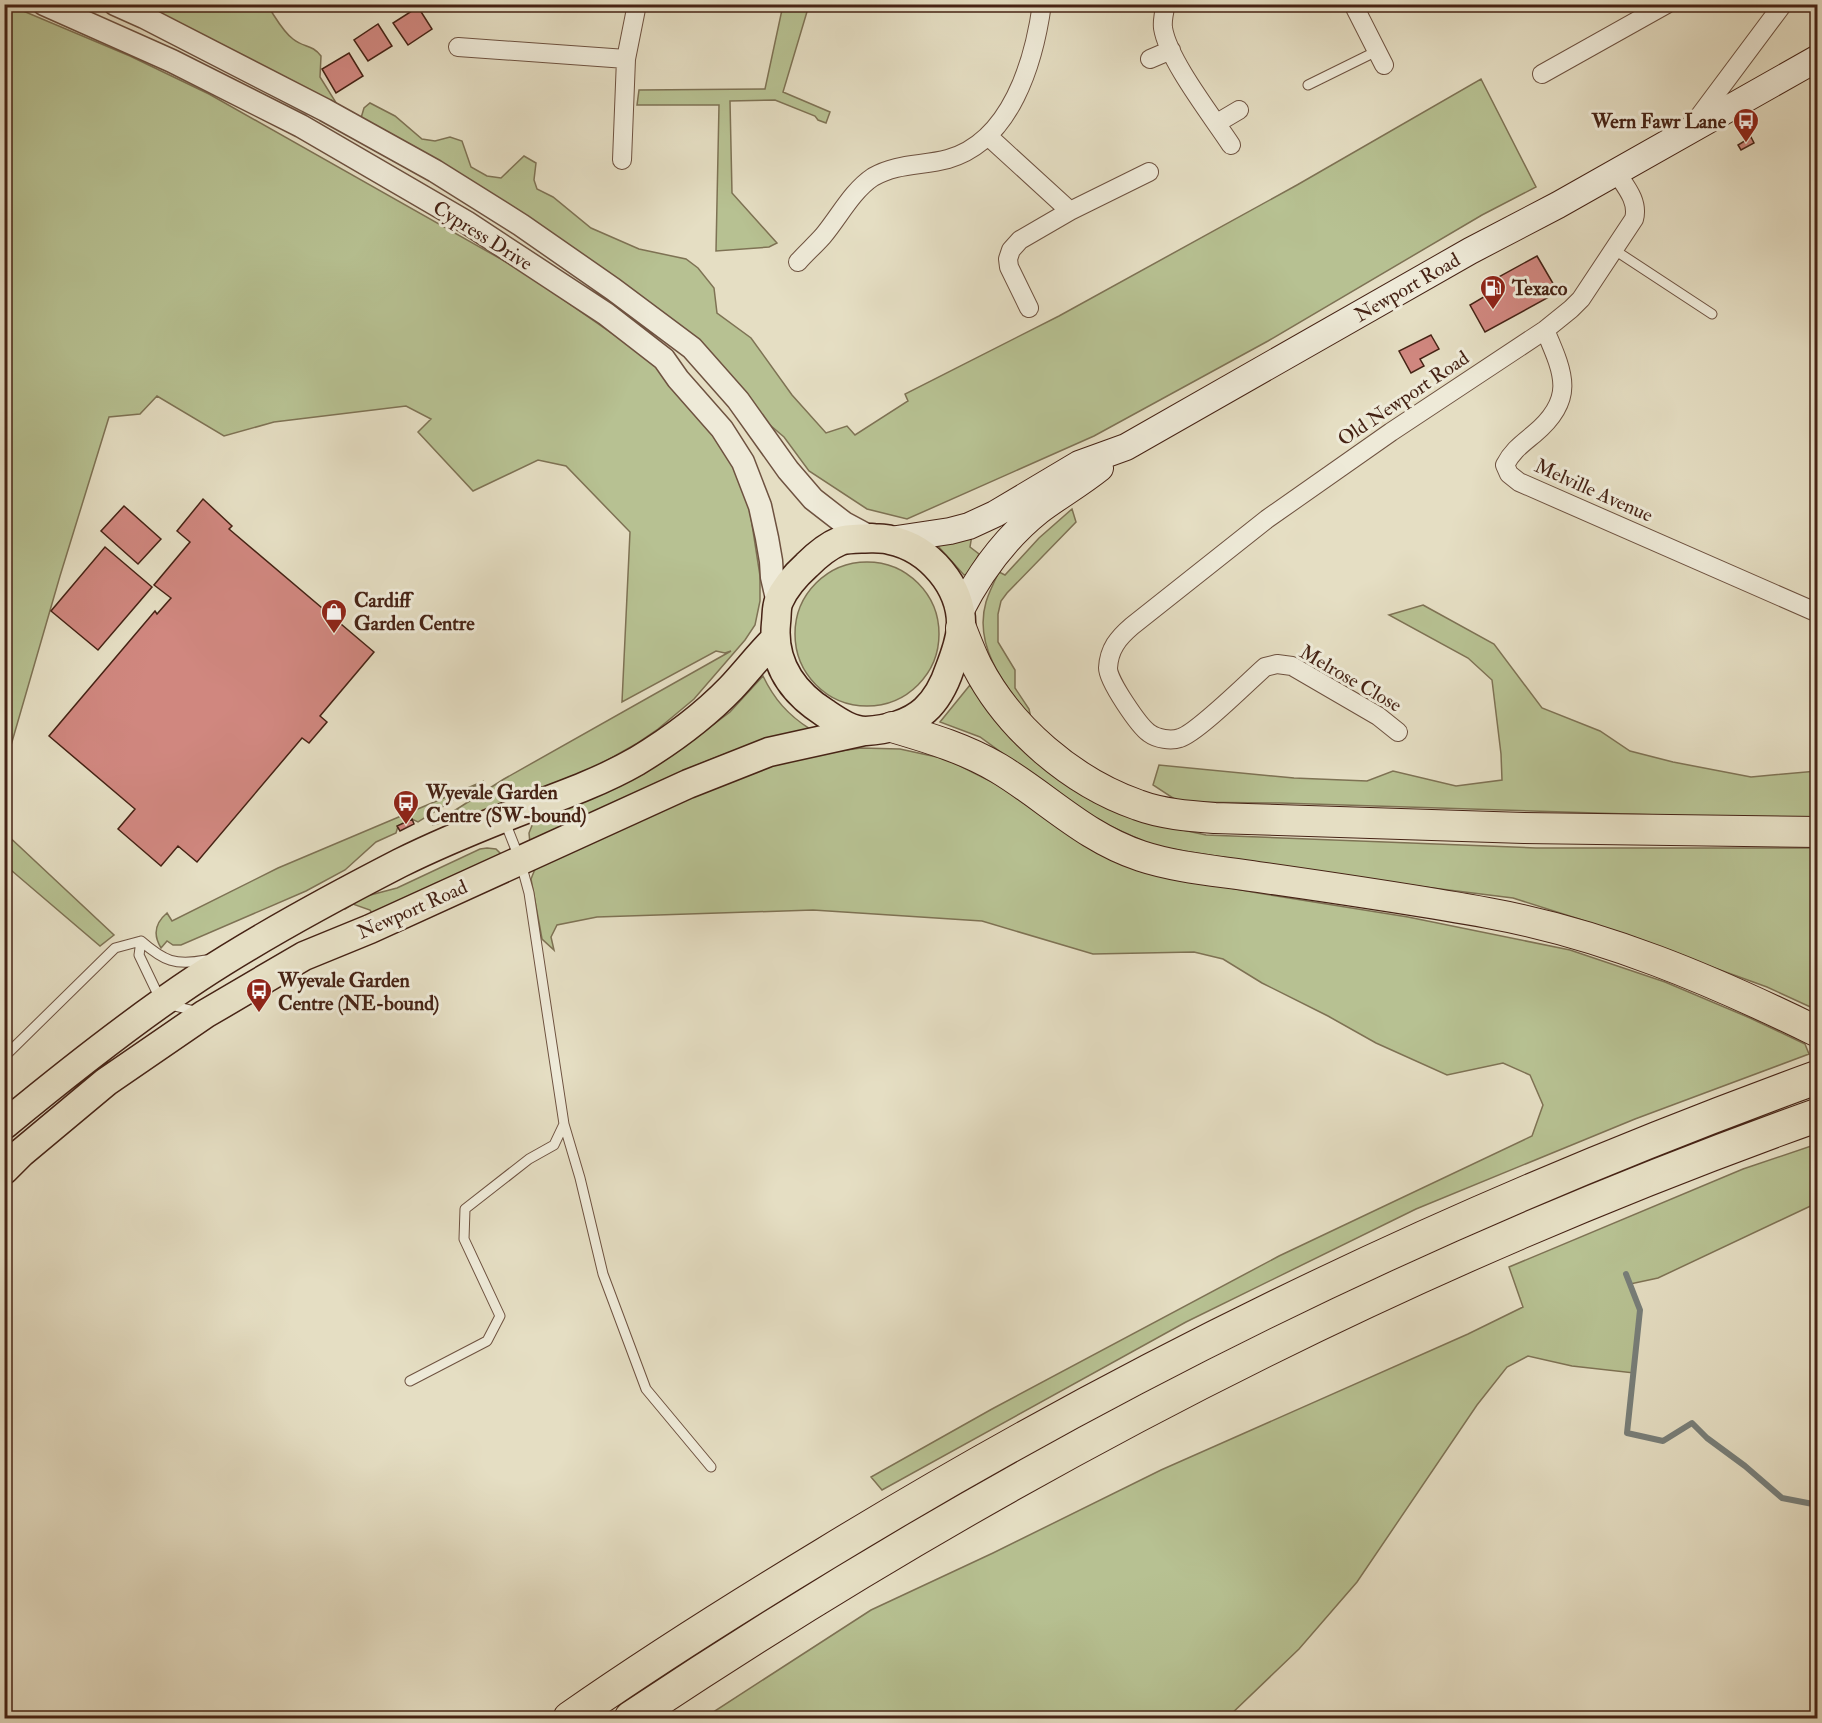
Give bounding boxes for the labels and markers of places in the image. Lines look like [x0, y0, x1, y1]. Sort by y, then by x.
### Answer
bus stop icon: Wern Fawr Lane [1731, 106, 1761, 144]
place label: Wern Fawr Lane [1591, 109, 1727, 134]
fuel station icon: Texaco [1478, 273, 1508, 311]
place label: Texaco [1511, 276, 1568, 301]
place label: Cardiff Garden Centre [354, 588, 475, 636]
shop icon: Cardiff Garden Centre [319, 597, 349, 635]
place label: Wyevale Garden Centre (SW-bound) [425, 780, 586, 828]
bus stop icon: Wyevale Garden Centre (SW-bound) [391, 788, 421, 826]
place label: Wyevale Garden Centre (NE-bound) [277, 968, 439, 1016]
bus stop icon: Wyevale Garden Centre (NE-bound) [244, 976, 274, 1014]

